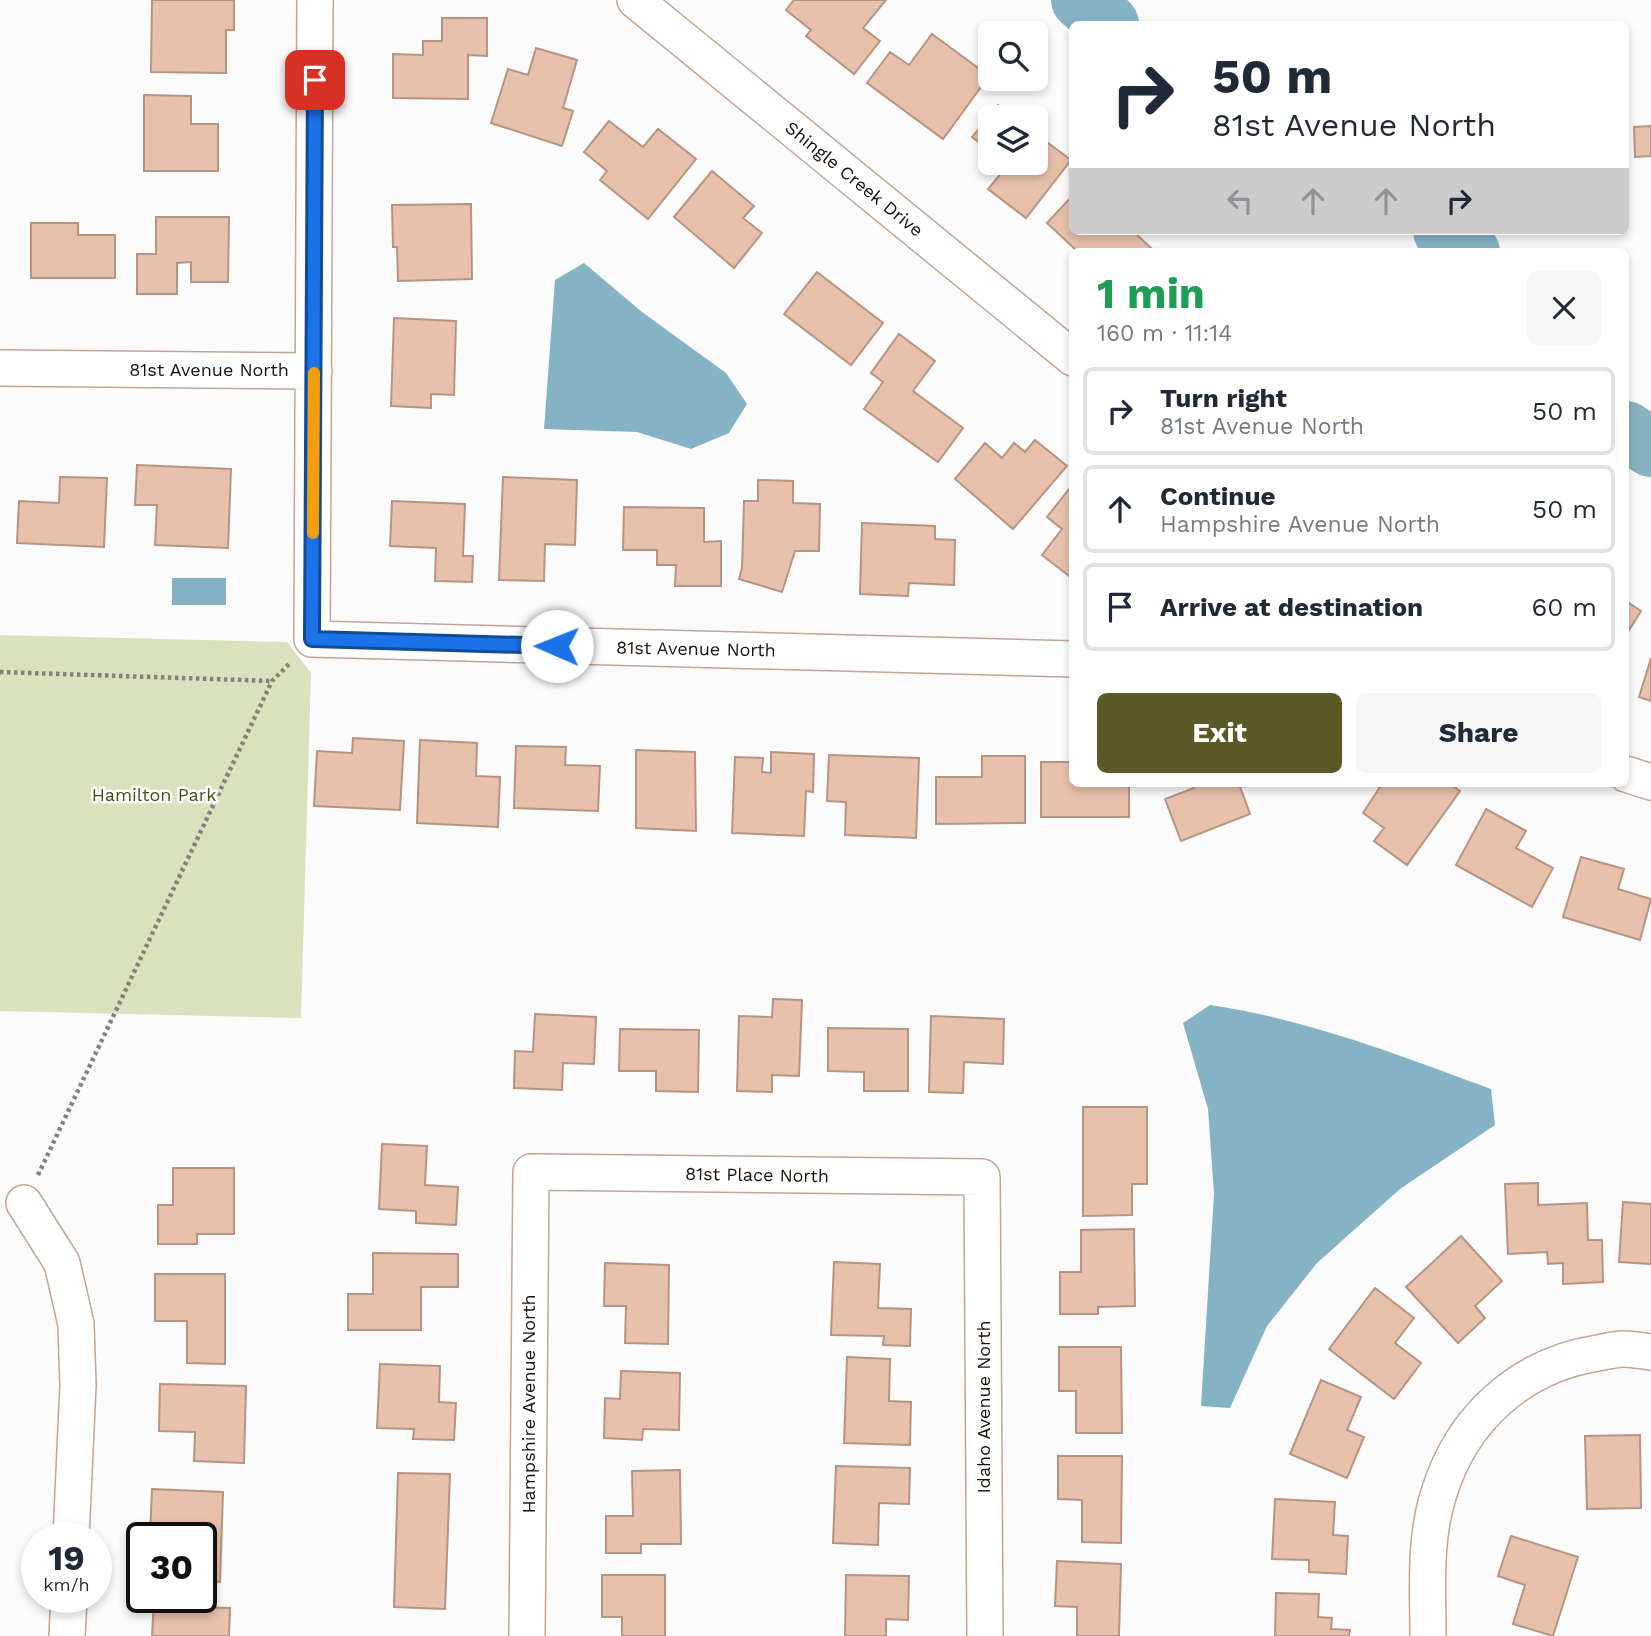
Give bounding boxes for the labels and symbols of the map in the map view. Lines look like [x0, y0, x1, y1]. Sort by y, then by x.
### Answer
pin [285, 50, 345, 110]
street label: Shingle Creek Drive [781, 117, 927, 241]
street label: 81st Avenue North [129, 359, 289, 380]
position arrow [520, 609, 594, 683]
street label: 81st Avenue North [616, 637, 776, 660]
park label: Hamilton Park [92, 784, 216, 805]
street label: 81st Place North [685, 1163, 829, 1186]
street label: Hampshire Avenue North [518, 1294, 539, 1514]
street label: Idaho Avenue North [973, 1320, 994, 1494]
speed limit sign: 30 [126, 1522, 217, 1613]

